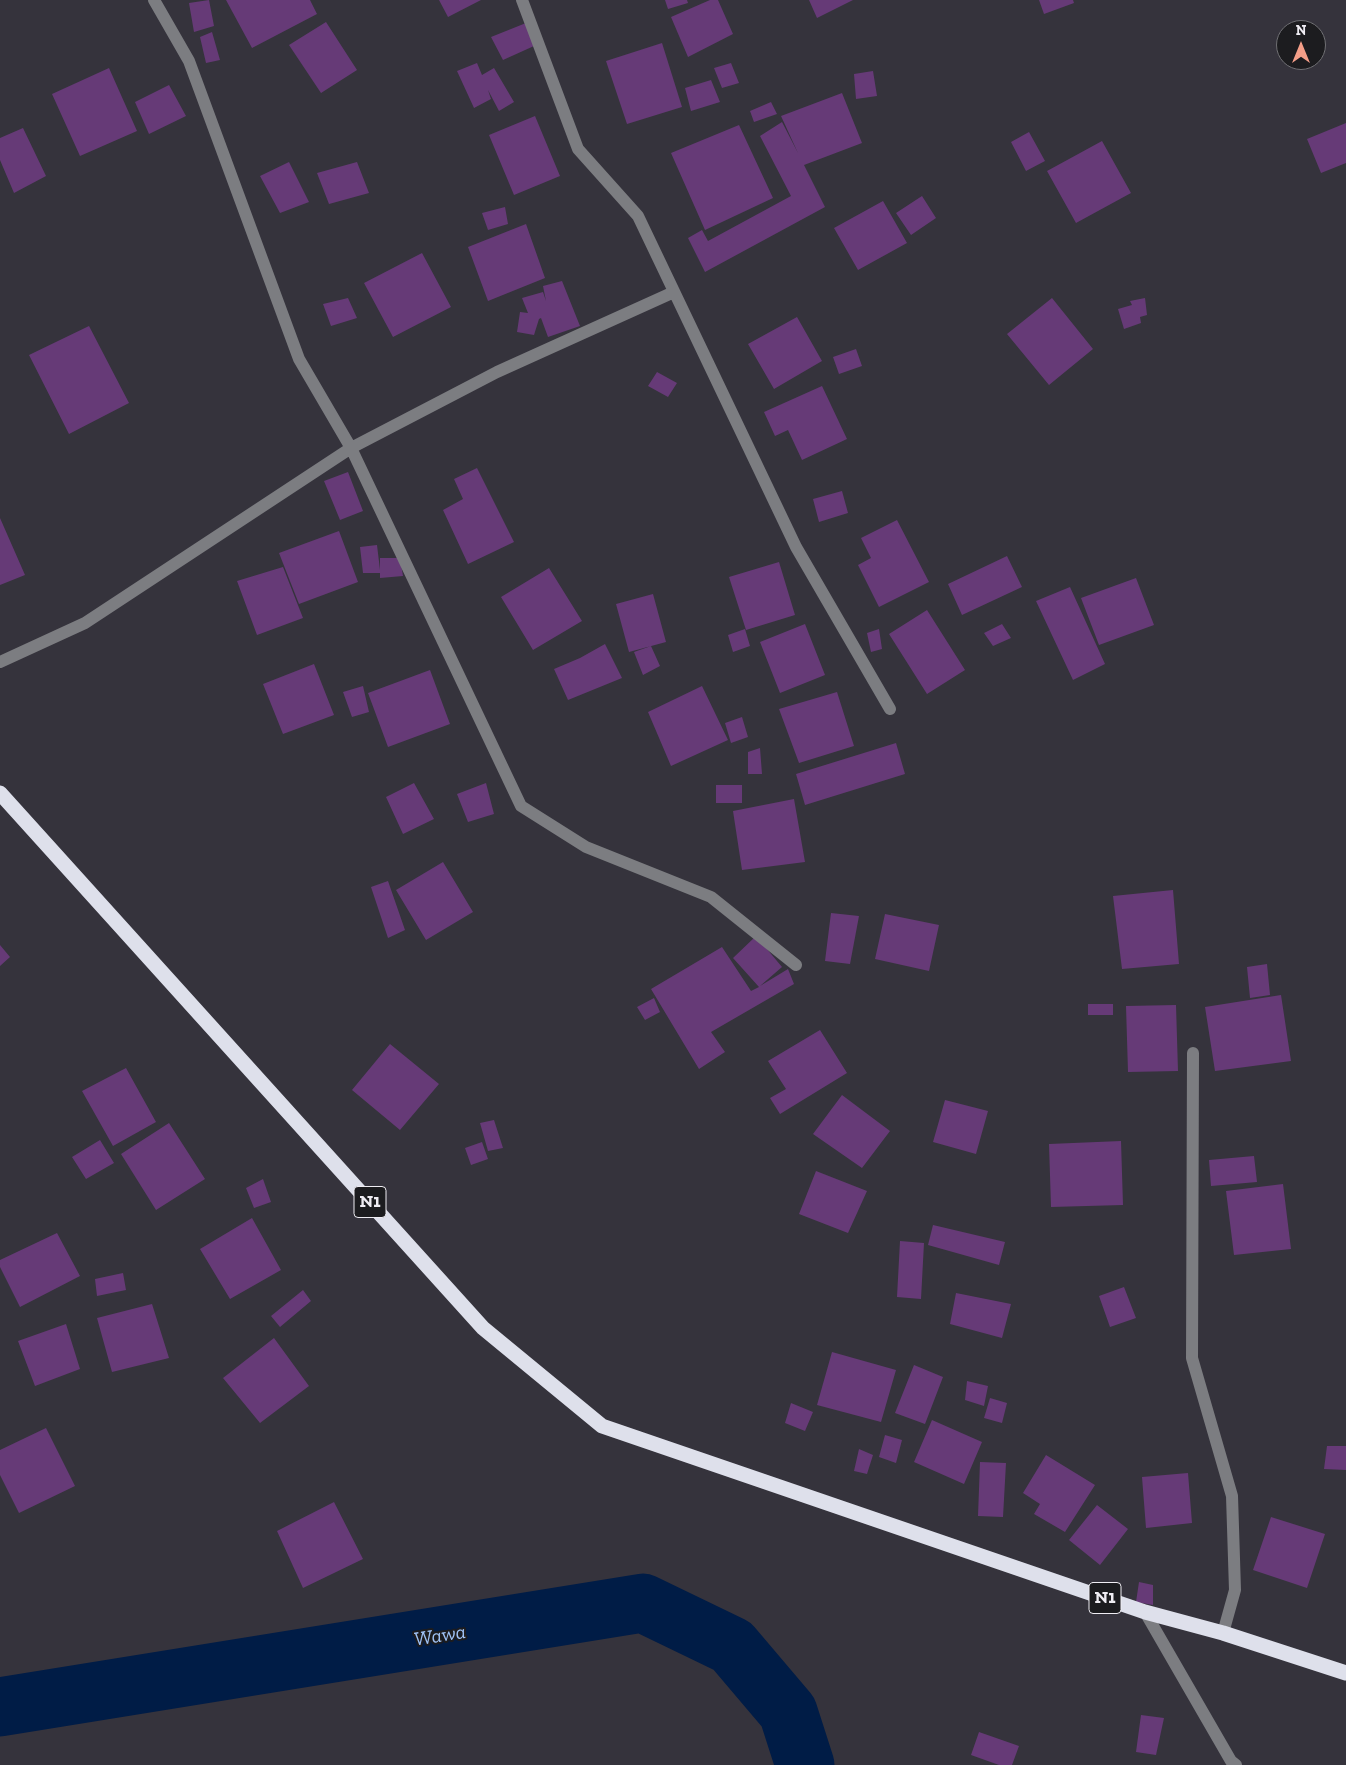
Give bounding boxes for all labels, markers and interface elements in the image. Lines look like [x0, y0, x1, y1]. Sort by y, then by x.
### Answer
north arrow [1276, 20, 1326, 70]
text: N [1296, 22, 1306, 39]
road number: N1 [354, 1186, 386, 1218]
road number: N1 [1089, 1582, 1121, 1614]
water label: Wawa [413, 1620, 467, 1652]

